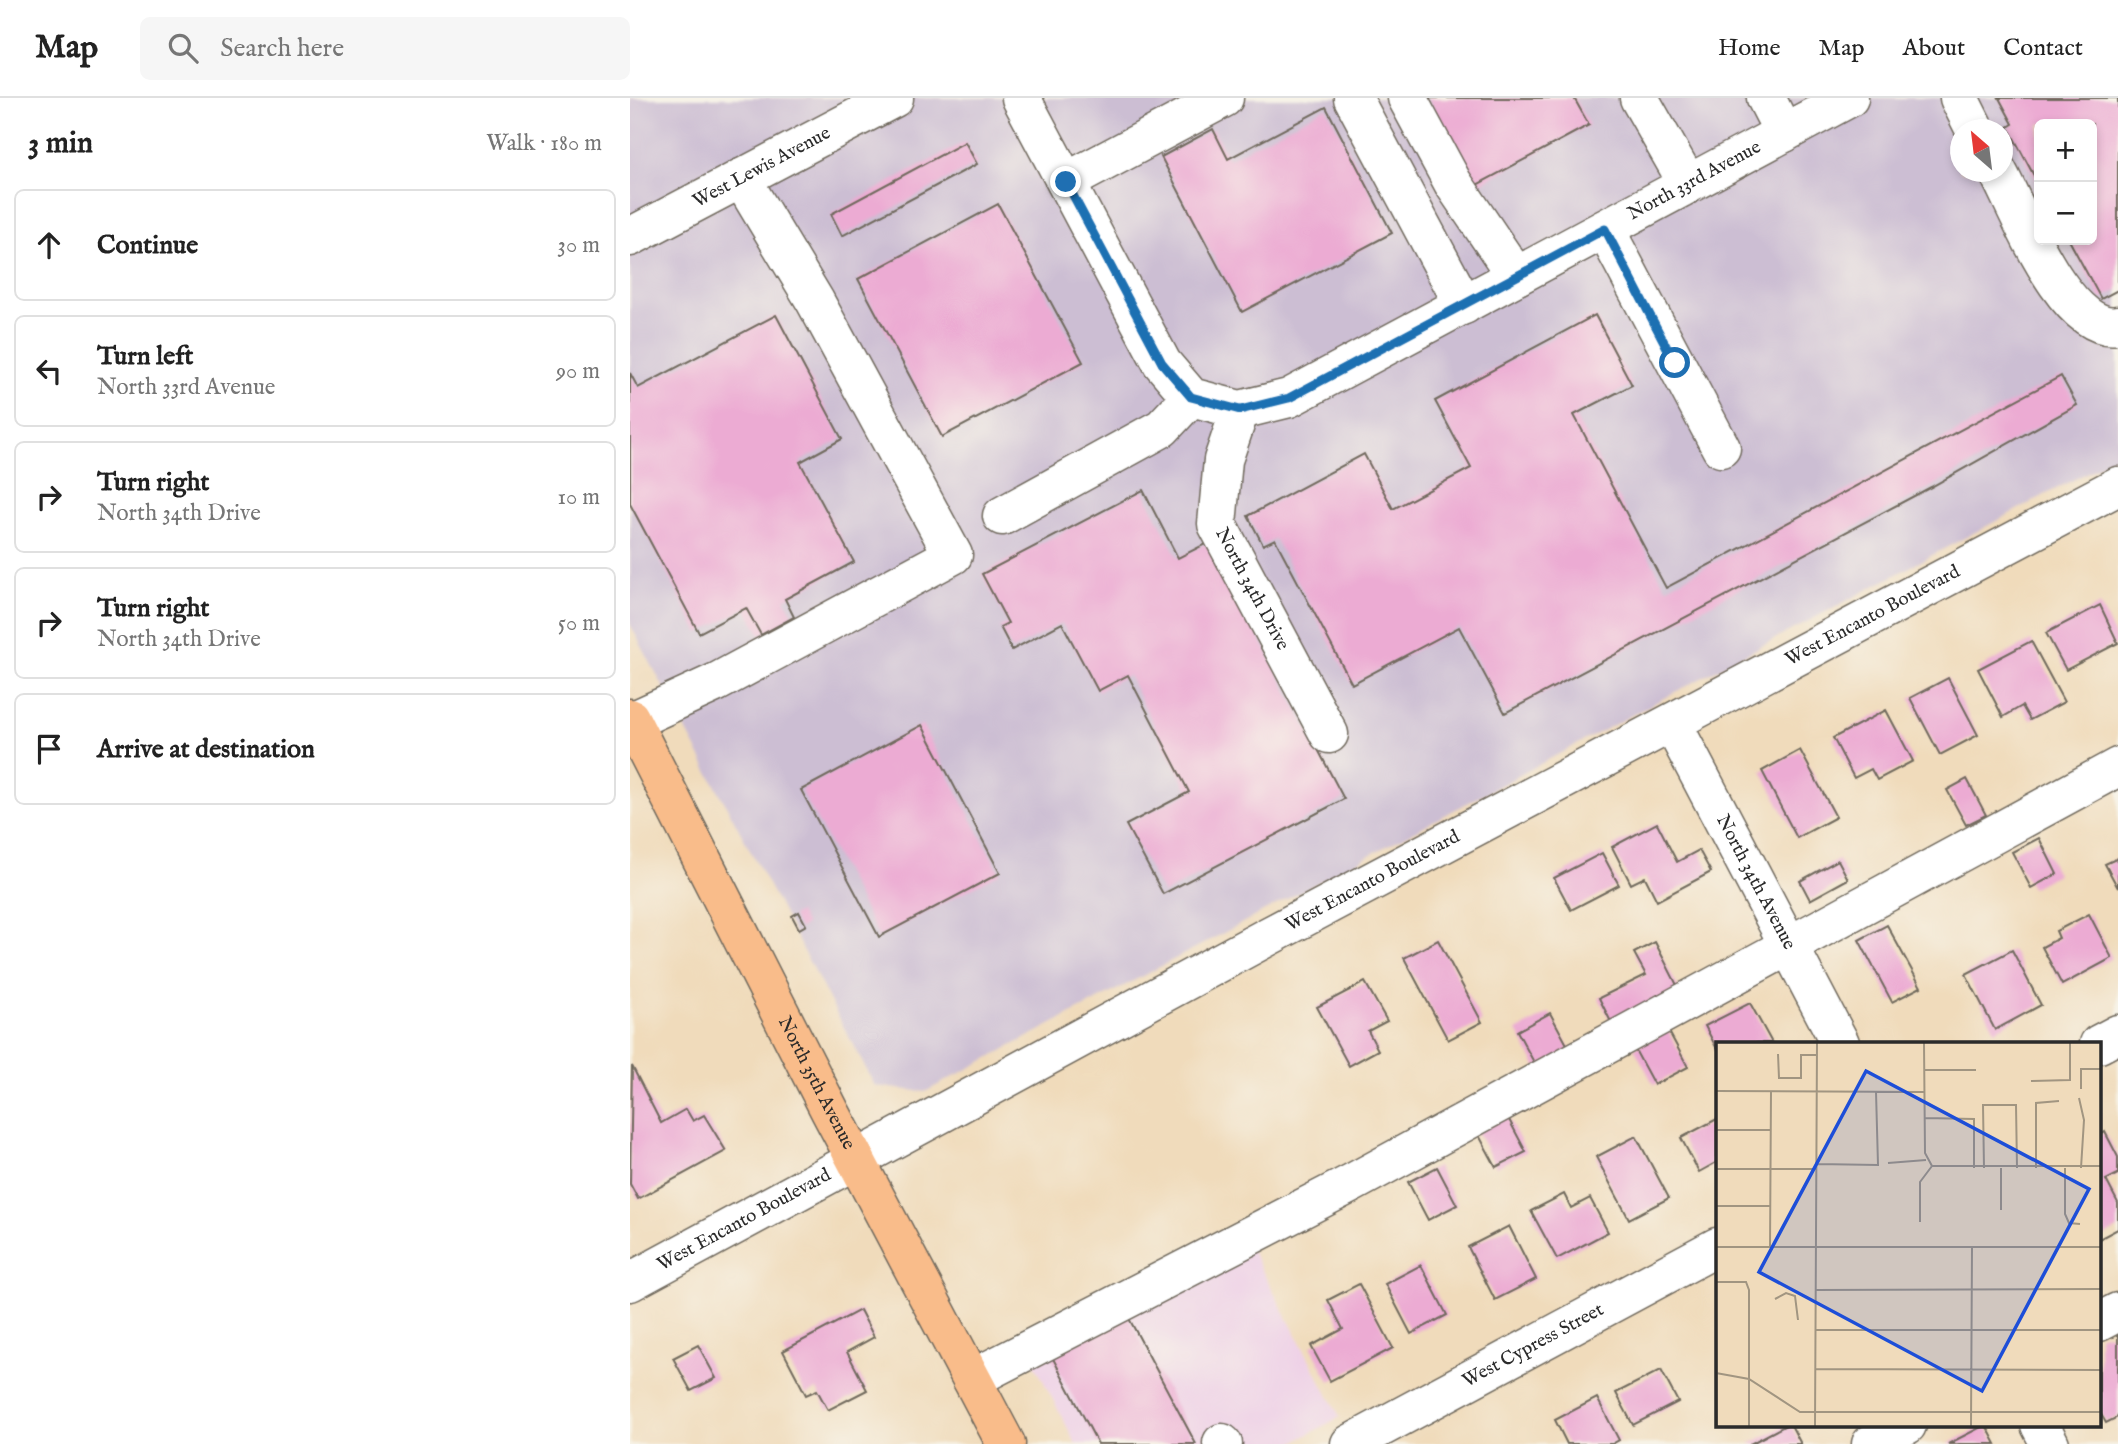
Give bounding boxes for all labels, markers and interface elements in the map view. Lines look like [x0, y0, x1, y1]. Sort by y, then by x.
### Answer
search box [140, 17, 630, 80]
text: Map [35, 27, 98, 69]
icon: search [164, 29, 202, 67]
text: Search here [220, 32, 344, 65]
text: Home [1718, 33, 1781, 64]
text: Map [1819, 33, 1865, 64]
text: About [1903, 33, 1965, 64]
text: Contact [2003, 33, 2083, 64]
north arrow [1950, 119, 2013, 182]
map controls [2034, 119, 2097, 245]
button: + [2034, 119, 2097, 182]
street label: West Lewis Avenue [689, 121, 835, 214]
text: 3 min [28, 125, 93, 163]
text: Walk · 180 m [486, 129, 602, 158]
street label: North 33rd Avenue [1624, 135, 1765, 226]
route end [1050, 166, 1081, 197]
button: − [2034, 182, 2097, 245]
icon: ahead [30, 226, 68, 264]
text: Continue [97, 229, 198, 262]
text: 30 m [557, 231, 600, 260]
text: Turn left [97, 340, 194, 373]
route start [1659, 347, 1690, 378]
icon: left [30, 352, 68, 390]
text: 90 m [556, 357, 600, 386]
text: North 33rd Avenue [97, 373, 275, 402]
text: Turn right [97, 466, 210, 499]
icon: right [30, 478, 68, 516]
text: 10 m [557, 483, 600, 512]
text: North 34th Drive [97, 499, 261, 528]
street label: North 34th Drive [1209, 524, 1294, 655]
street label: West Encanto Boulevard [1781, 560, 1965, 672]
text: Turn right [97, 592, 210, 625]
icon: right [30, 604, 68, 642]
text: 50 m [558, 609, 600, 638]
text: North 34th Drive [97, 625, 261, 654]
icon: arrive [30, 730, 68, 768]
text: Arrive at destination [97, 733, 315, 766]
street label: North 34th Avenue [1710, 811, 1801, 954]
street label: West Encanto Boulevard [1281, 825, 1465, 937]
street label: North 35th Avenue [772, 1013, 861, 1154]
inset map [1716, 1042, 2100, 1426]
street label: West Encanto Boulevard [653, 1163, 836, 1277]
street label: West Cypress Street [1458, 1298, 1609, 1393]

